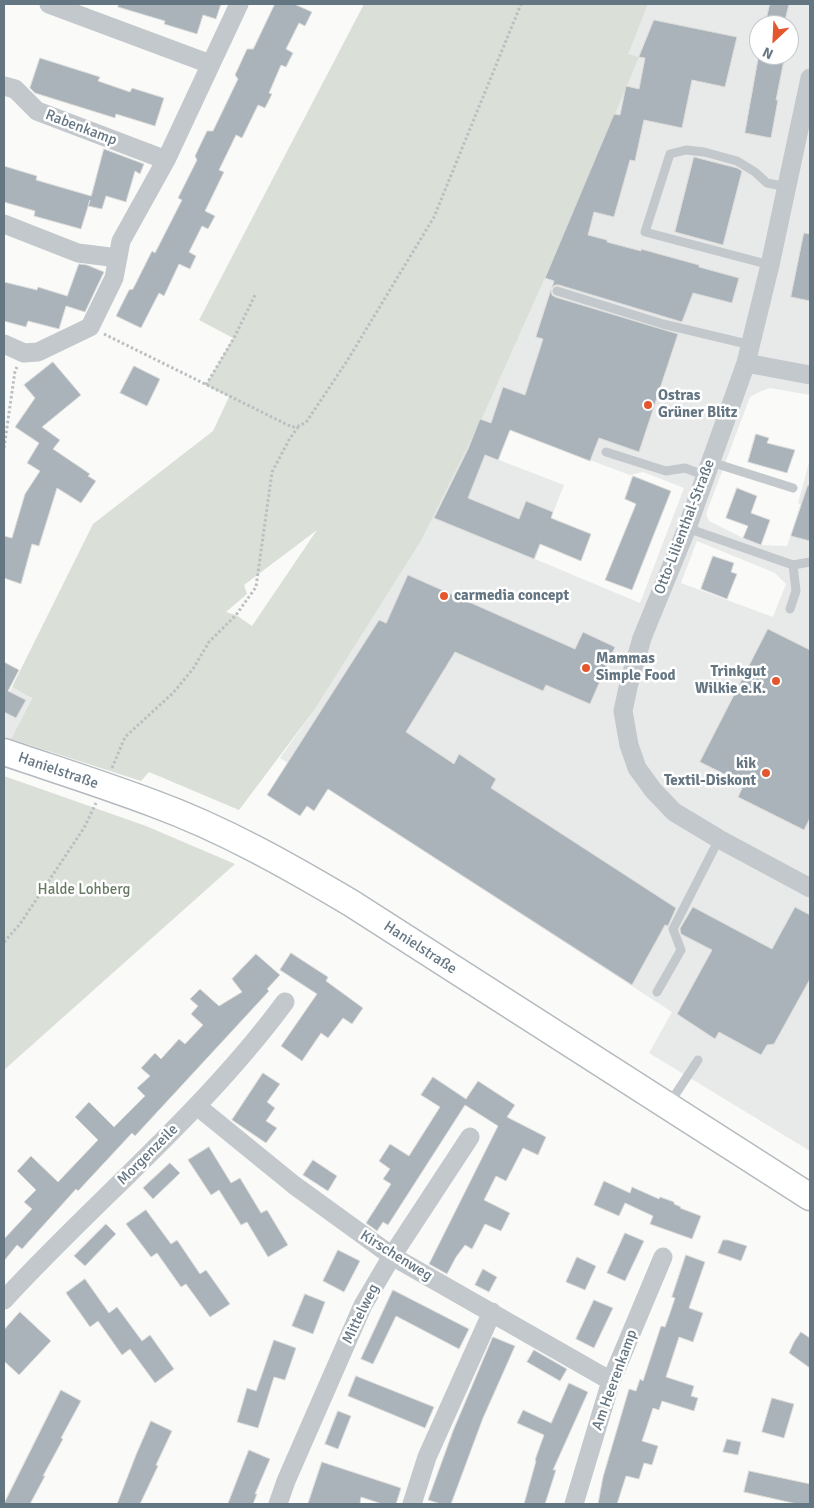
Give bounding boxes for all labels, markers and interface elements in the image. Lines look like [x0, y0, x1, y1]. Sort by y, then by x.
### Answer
north arrow [749, 15, 799, 65]
text: N [760, 43, 776, 63]
street label: Rabenkamp [43, 106, 119, 150]
place label: Ostras Grüner Blitz [658, 387, 738, 422]
marker: Ostras Grüner Blitz [642, 399, 654, 411]
street label: Otto-Lilienthal-Straße [651, 457, 719, 597]
place label: carmedia concept [454, 587, 569, 605]
marker: carmedia concept [438, 590, 450, 602]
place label: Mammas Simple Food [596, 650, 676, 685]
marker: Mammas Simple Food [580, 662, 592, 674]
place label: Trinkgut Wilkie e.K. [695, 663, 766, 698]
marker: Trinkgut Wilkie e.K. [770, 675, 782, 687]
street label: Hanielstraße [16, 749, 100, 793]
place label: kik Textil-Diskont [664, 755, 756, 790]
marker: kik Textil-Diskont [760, 767, 772, 779]
park label: Halde Lohberg [38, 881, 130, 899]
street label: Hanielstraße [380, 918, 460, 978]
street label: Morgenzeile [114, 1121, 182, 1189]
street label: Kirschenweg [357, 1227, 435, 1285]
street label: Mittelweg [339, 1281, 383, 1347]
street label: Am Heerenkamp [588, 1327, 642, 1433]

